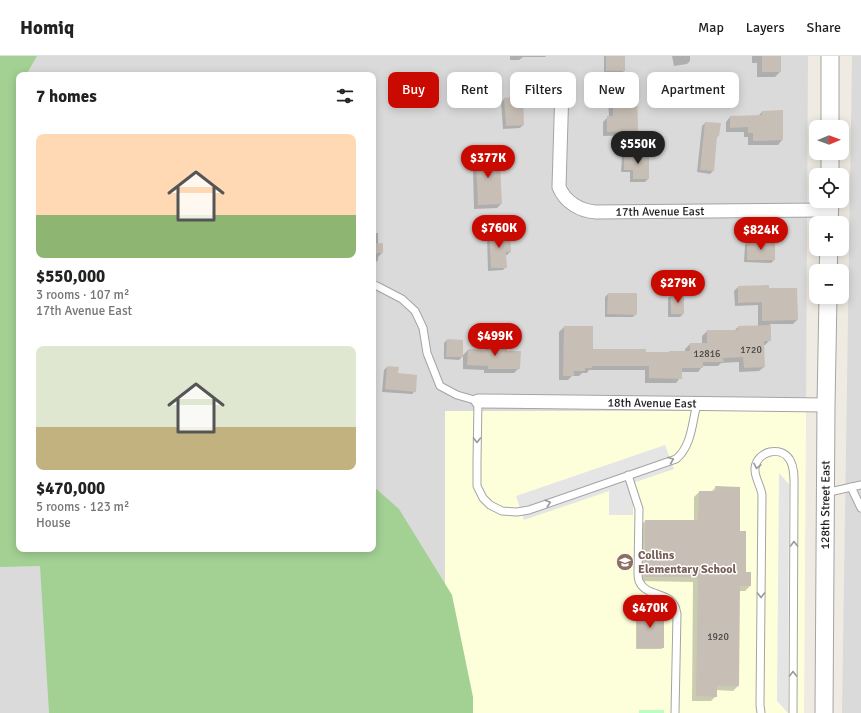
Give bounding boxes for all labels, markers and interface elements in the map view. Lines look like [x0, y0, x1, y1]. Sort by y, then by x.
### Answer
text: Homiq [20, 16, 74, 40]
text: Map [698, 19, 724, 36]
text: Layers [746, 19, 785, 36]
text: Share [807, 19, 841, 36]
chip: Buy [388, 72, 439, 108]
chip: Rent [447, 72, 502, 108]
chip: Filters [510, 72, 576, 108]
chip: New [584, 72, 639, 108]
chip: Apartment [647, 72, 739, 108]
icon: filters [334, 85, 356, 107]
text: 7 homes [36, 86, 97, 107]
north arrow [809, 120, 849, 160]
map controls [809, 120, 849, 304]
pin: $550K [610, 131, 666, 165]
text: $550K [620, 136, 656, 152]
pin: $377K [460, 145, 516, 179]
text: $377K [470, 150, 506, 166]
icon: home [160, 160, 232, 232]
button: locate [809, 168, 849, 208]
street label: 17th Avenue East [615, 204, 704, 220]
pin: $760K [471, 215, 527, 249]
button: + [809, 216, 849, 256]
pin: $824K [733, 217, 789, 251]
text: $760K [481, 220, 517, 236]
text: $824K [743, 222, 779, 238]
button: − [809, 264, 849, 304]
text: $550,000 [36, 266, 105, 287]
pin: $279K [650, 270, 706, 304]
text: $279K [660, 275, 696, 291]
text: 3 rooms · 107 m² [36, 287, 129, 303]
text: 17th Avenue East [36, 303, 132, 319]
pin: $499K [467, 323, 523, 357]
text: $499K [477, 328, 513, 344]
house number: 1720 [740, 344, 762, 356]
house number: 12816 [693, 348, 721, 360]
icon: home [160, 372, 232, 444]
street label: 18th Avenue East [607, 395, 696, 412]
one-way arrow [473, 437, 481, 443]
one-way arrow [667, 457, 674, 465]
street label: 128th Street East [818, 460, 834, 550]
one-way arrow [753, 463, 761, 470]
text: $470,000 [36, 478, 105, 499]
text: 5 rooms · 123 m² [36, 499, 129, 515]
one-way arrow [544, 499, 551, 508]
text: House [36, 515, 71, 531]
one-way arrow [790, 541, 798, 547]
place label: Collins Elementary School [638, 548, 737, 577]
school or university icon: Collins Elementary School [615, 552, 635, 572]
one-way arrow [757, 592, 765, 598]
pin: $470K [622, 595, 678, 629]
text: $470K [632, 600, 668, 616]
house number: 1920 [707, 631, 729, 643]
one-way arrow [789, 671, 797, 677]

